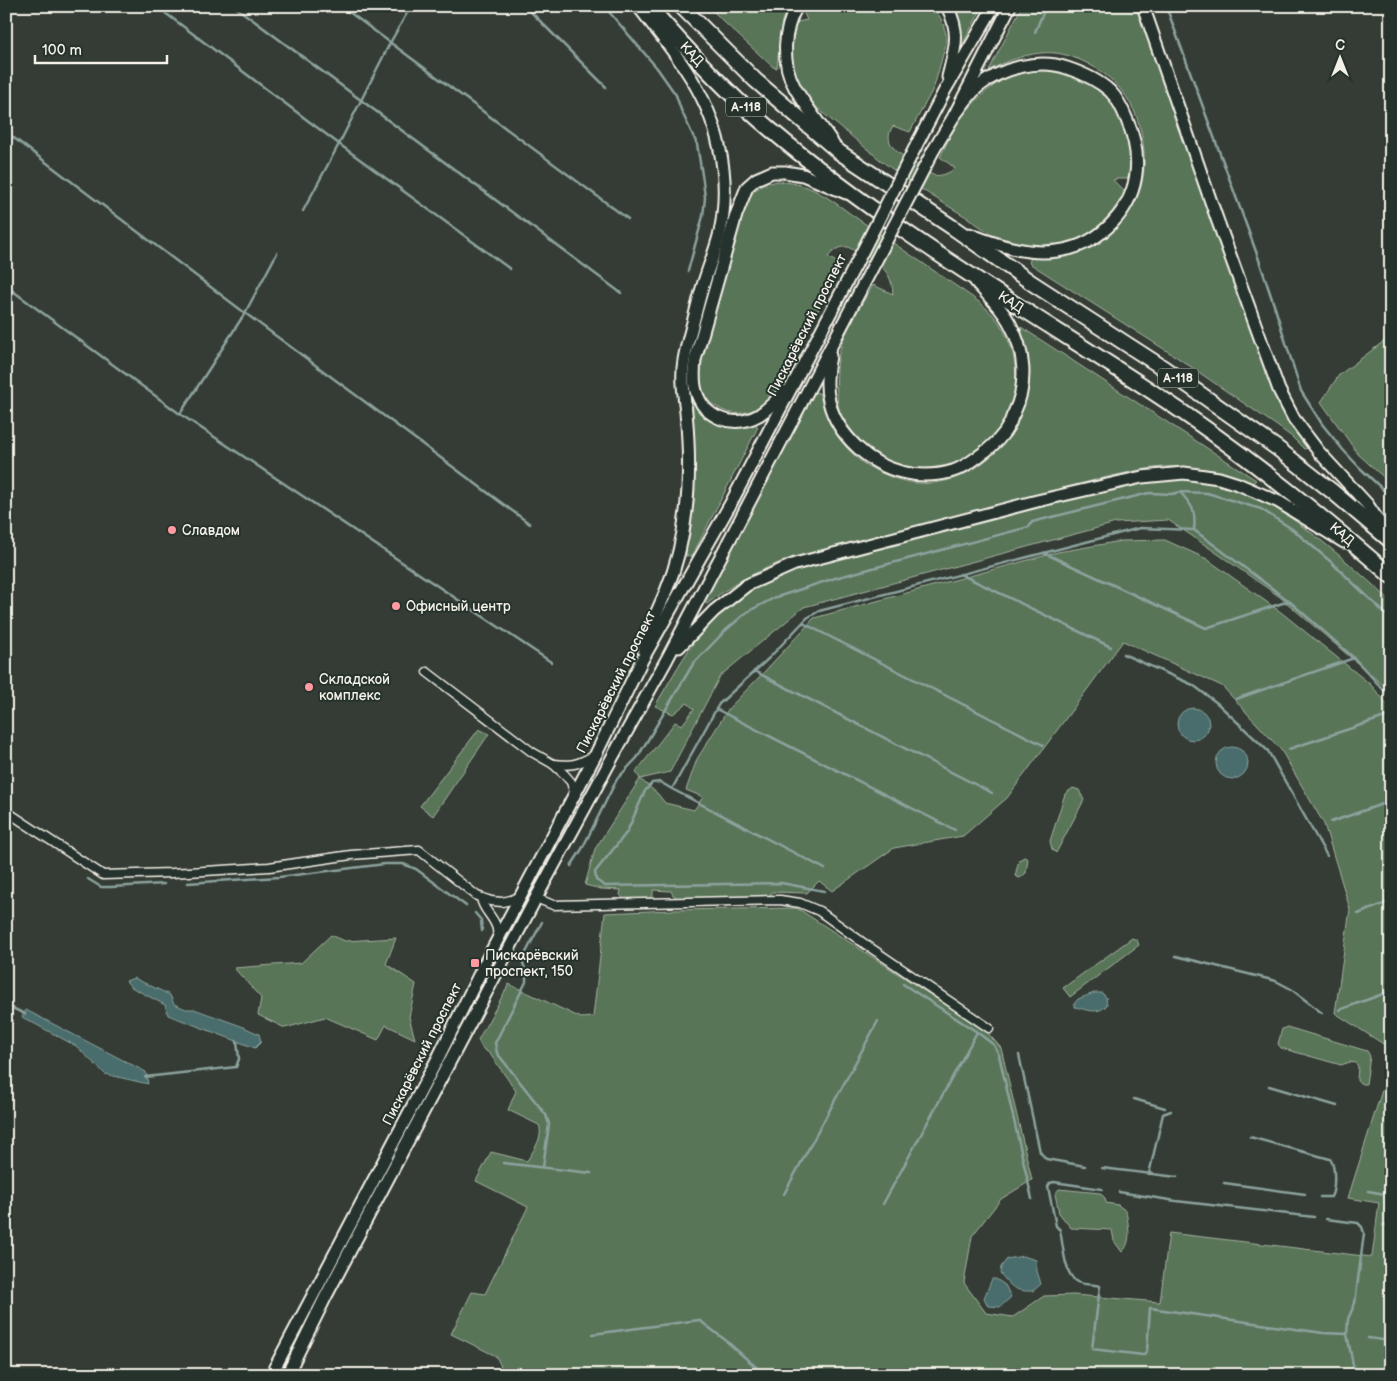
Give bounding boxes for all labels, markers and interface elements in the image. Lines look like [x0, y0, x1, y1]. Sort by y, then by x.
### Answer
scale bar [35, 32, 168, 64]
north arrow [1314, 32, 1364, 82]
text: С [1335, 37, 1345, 54]
street label: КАД [676, 38, 708, 70]
text: 100 m [42, 41, 82, 60]
road number: А-118 [726, 98, 766, 116]
street label: Пискарёвский проспект [764, 251, 851, 399]
street label: КАД [995, 287, 1027, 317]
road number: А-118 [1158, 368, 1198, 388]
street label: КАД [1326, 519, 1358, 549]
place label: Славдом [182, 522, 240, 539]
marker: Славдом [166, 524, 178, 536]
place label: Офисный центр [406, 598, 511, 615]
marker: Офисный центр [390, 600, 402, 612]
street label: Пискарёвский проспект [573, 608, 660, 756]
place label: Складской комплекс [319, 671, 390, 704]
marker: Складской комплекс [303, 681, 315, 693]
place label: Пискарёвский проспект, 150 [485, 947, 579, 980]
marker: Пискарёвский проспект, 150 [469, 957, 481, 969]
street label: Пискарёвский проспект [379, 980, 466, 1128]

